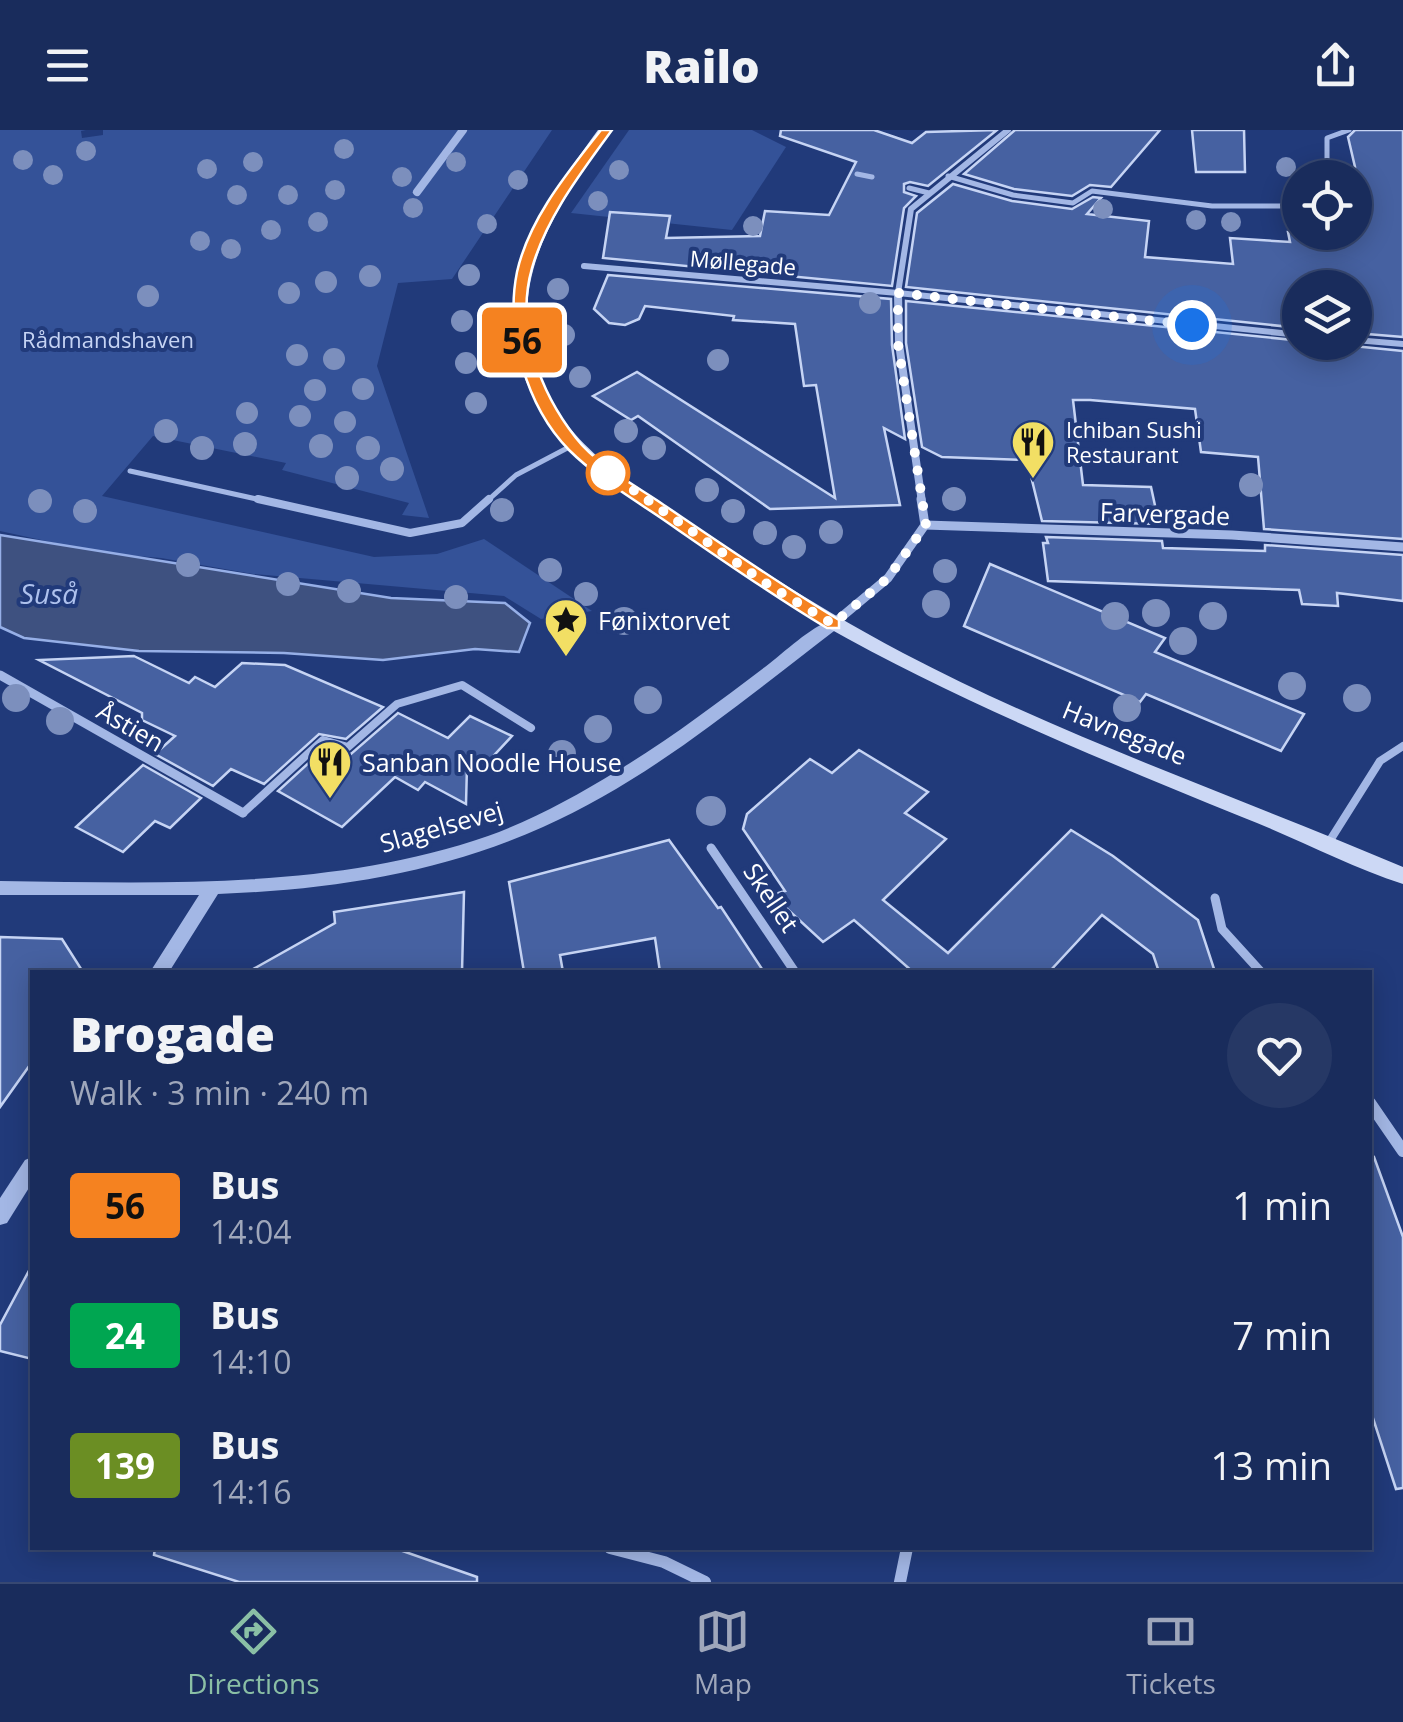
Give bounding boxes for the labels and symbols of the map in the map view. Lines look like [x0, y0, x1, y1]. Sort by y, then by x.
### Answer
street label: Møllegade [689, 242, 797, 282]
your location [1167, 300, 1217, 350]
line badge: 56 [477, 308, 567, 372]
park label: Rådmandshaven [22, 324, 194, 354]
place label: Ichiban Sushi Restaurant [1066, 414, 1202, 469]
restaurant icon: Ichiban Sushi Restaurant [1010, 419, 1056, 480]
unlabelled marker [587, 452, 629, 494]
street label: Farvergade [1099, 494, 1231, 532]
water label: Suså [20, 574, 78, 612]
place icon: Fønixtorvet [543, 597, 589, 658]
place label: Fønixtorvet [598, 603, 730, 637]
street label: Havnegade [1058, 692, 1192, 772]
street label: Åstien [91, 693, 171, 759]
restaurant icon: Sanban Noodle House [307, 739, 353, 800]
place label: Sanban Noodle House [362, 745, 622, 779]
street label: Slagelsevej [375, 792, 507, 860]
street label: Skellet [737, 856, 808, 938]

